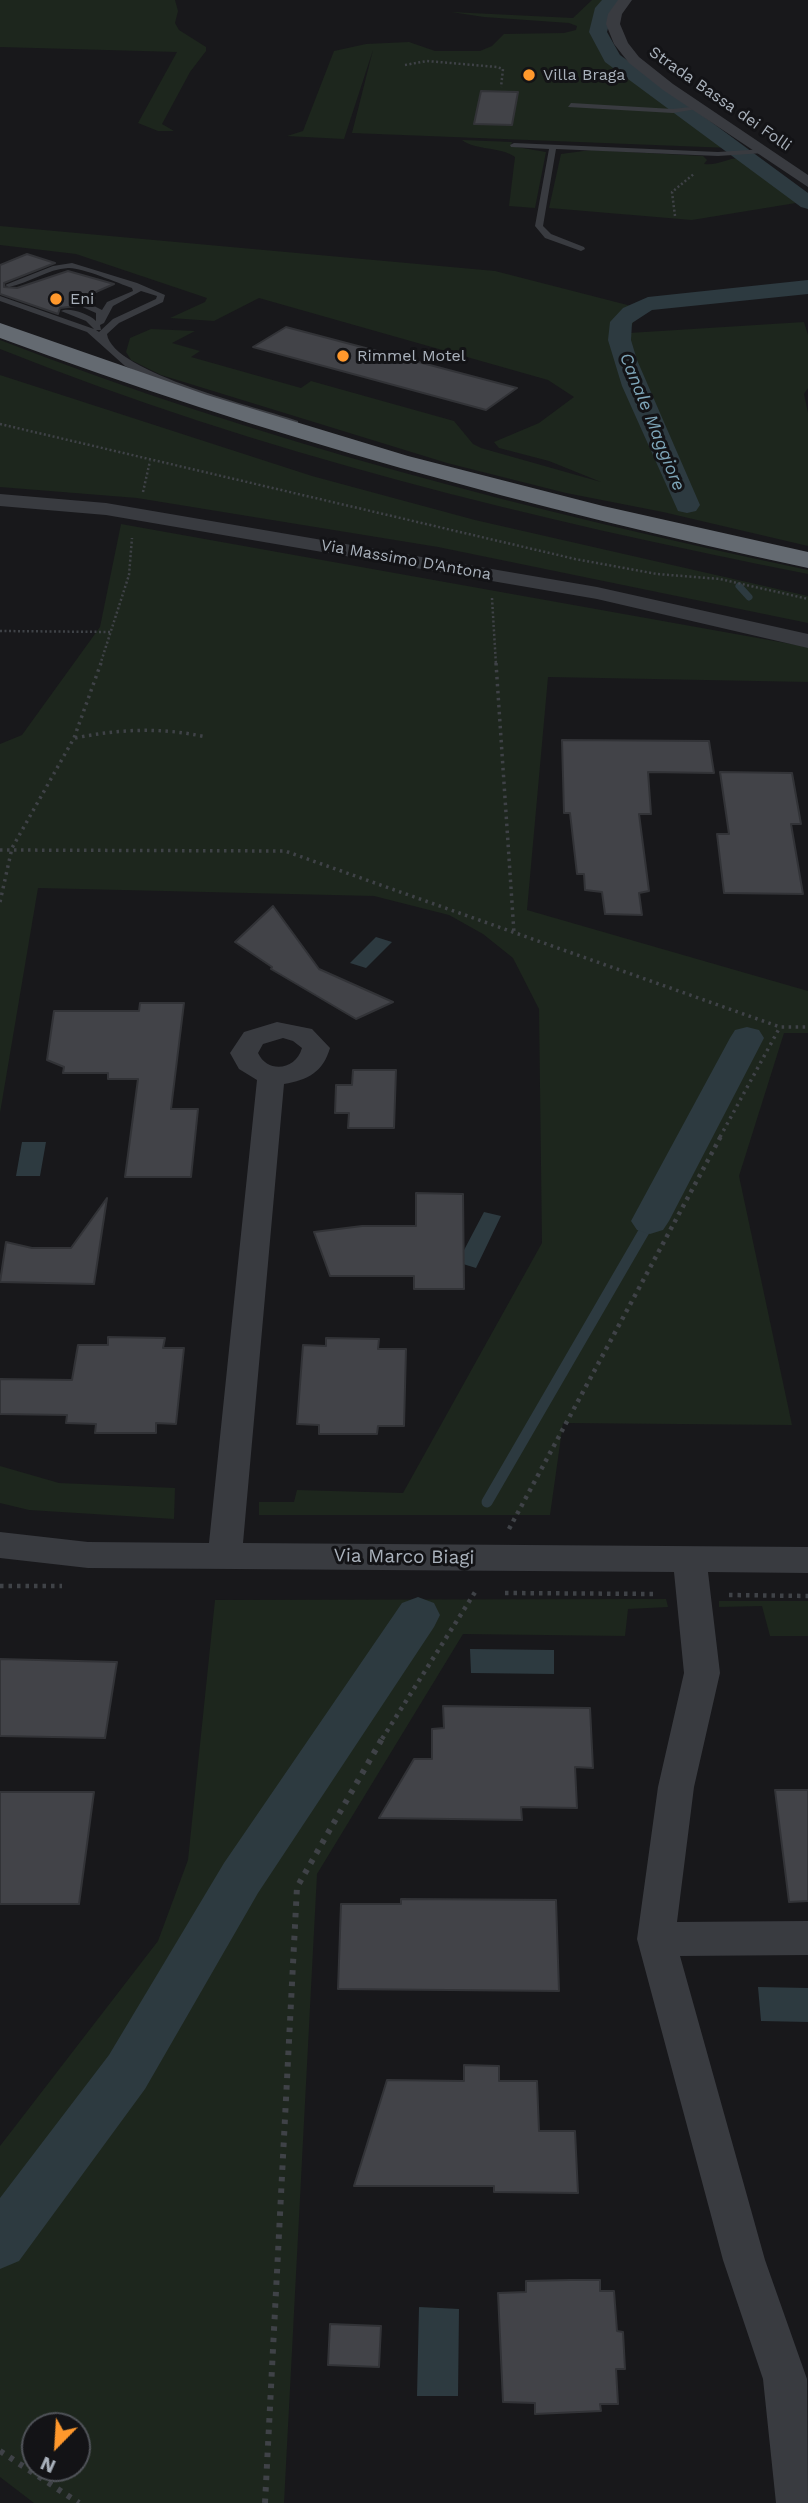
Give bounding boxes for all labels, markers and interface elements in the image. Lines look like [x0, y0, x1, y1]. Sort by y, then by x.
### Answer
street label: Strada Bassa dei Folli [645, 43, 795, 155]
place label: Villa Braga [543, 65, 625, 85]
marker: Villa Braga [521, 67, 537, 83]
place label: Eni [70, 289, 94, 309]
marker: Eni [48, 291, 64, 307]
place label: Rimmel Motel [357, 346, 466, 366]
marker: Rimmel Motel [335, 348, 351, 364]
water label: Canale Maggiore [614, 350, 690, 494]
street label: Via Massimo D'Antona [319, 536, 493, 584]
street label: Via Marco Biagi [333, 1544, 475, 1570]
north arrow [21, 2412, 91, 2482]
text: N [37, 2451, 59, 2478]

